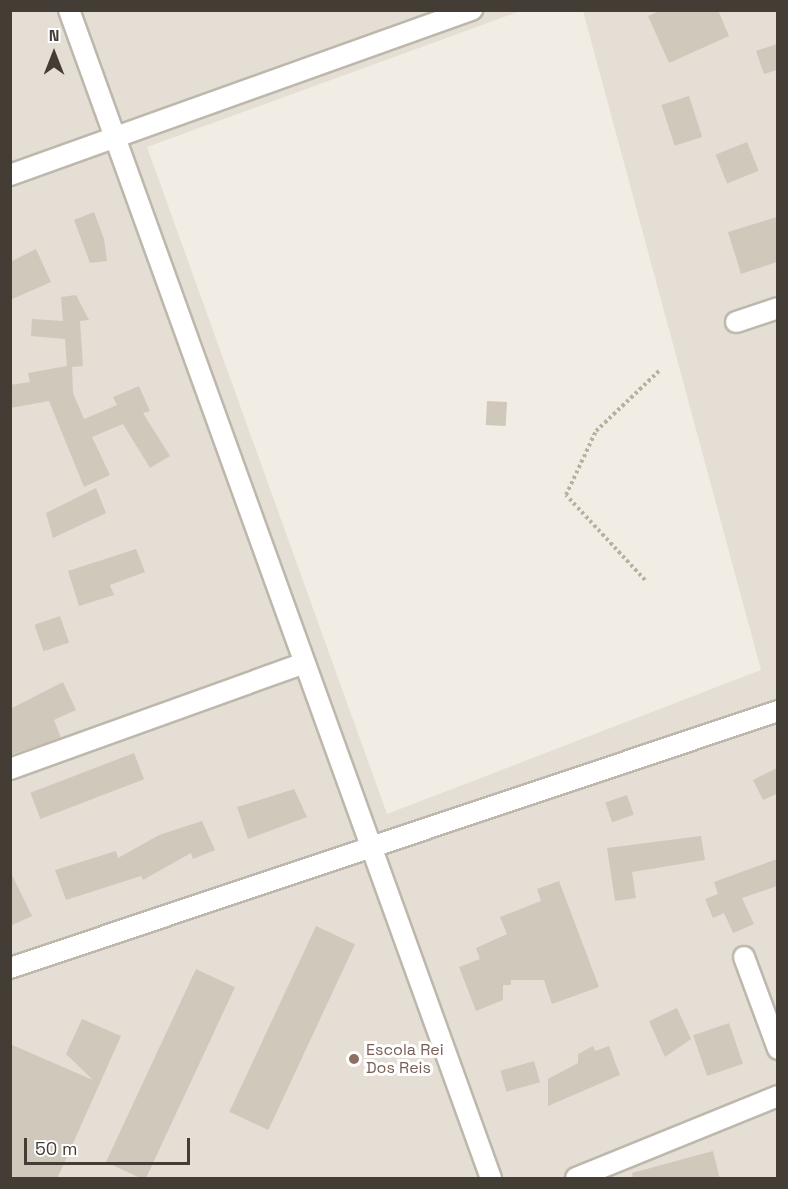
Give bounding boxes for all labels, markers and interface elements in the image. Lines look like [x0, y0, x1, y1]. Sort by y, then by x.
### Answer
north arrow [24, 24, 84, 84]
text: N [49, 25, 59, 46]
place label: Escola Rei Dos Reis [366, 1040, 444, 1078]
marker: Escola Rei Dos Reis [347, 1052, 361, 1066]
scale bar [27, 1126, 194, 1164]
text: 50 m [35, 1137, 77, 1160]

